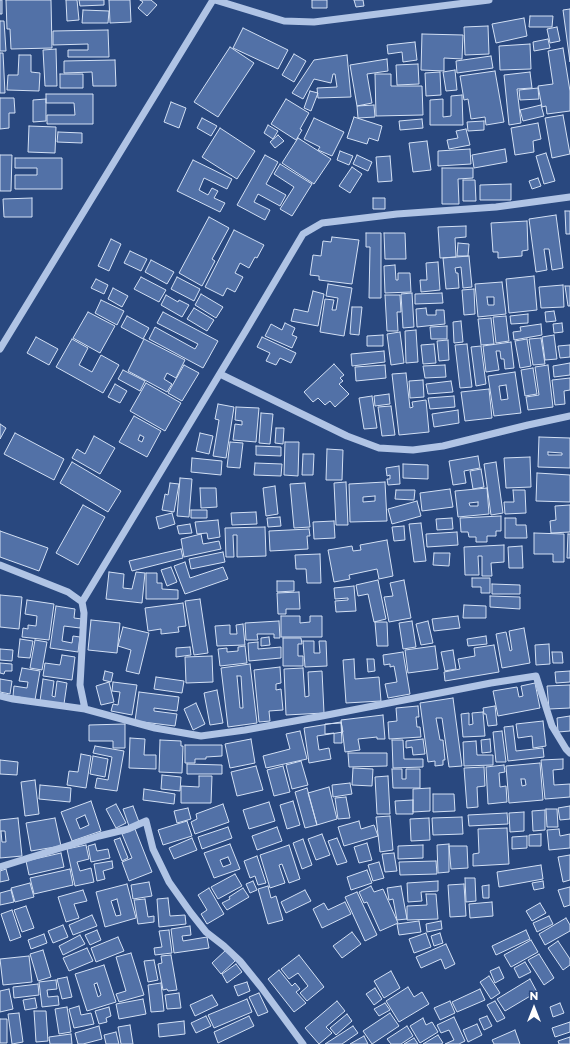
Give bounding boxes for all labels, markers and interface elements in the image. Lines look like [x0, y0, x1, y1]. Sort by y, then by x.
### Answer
north arrow [514, 988, 554, 1028]
text: N [530, 989, 538, 1003]

